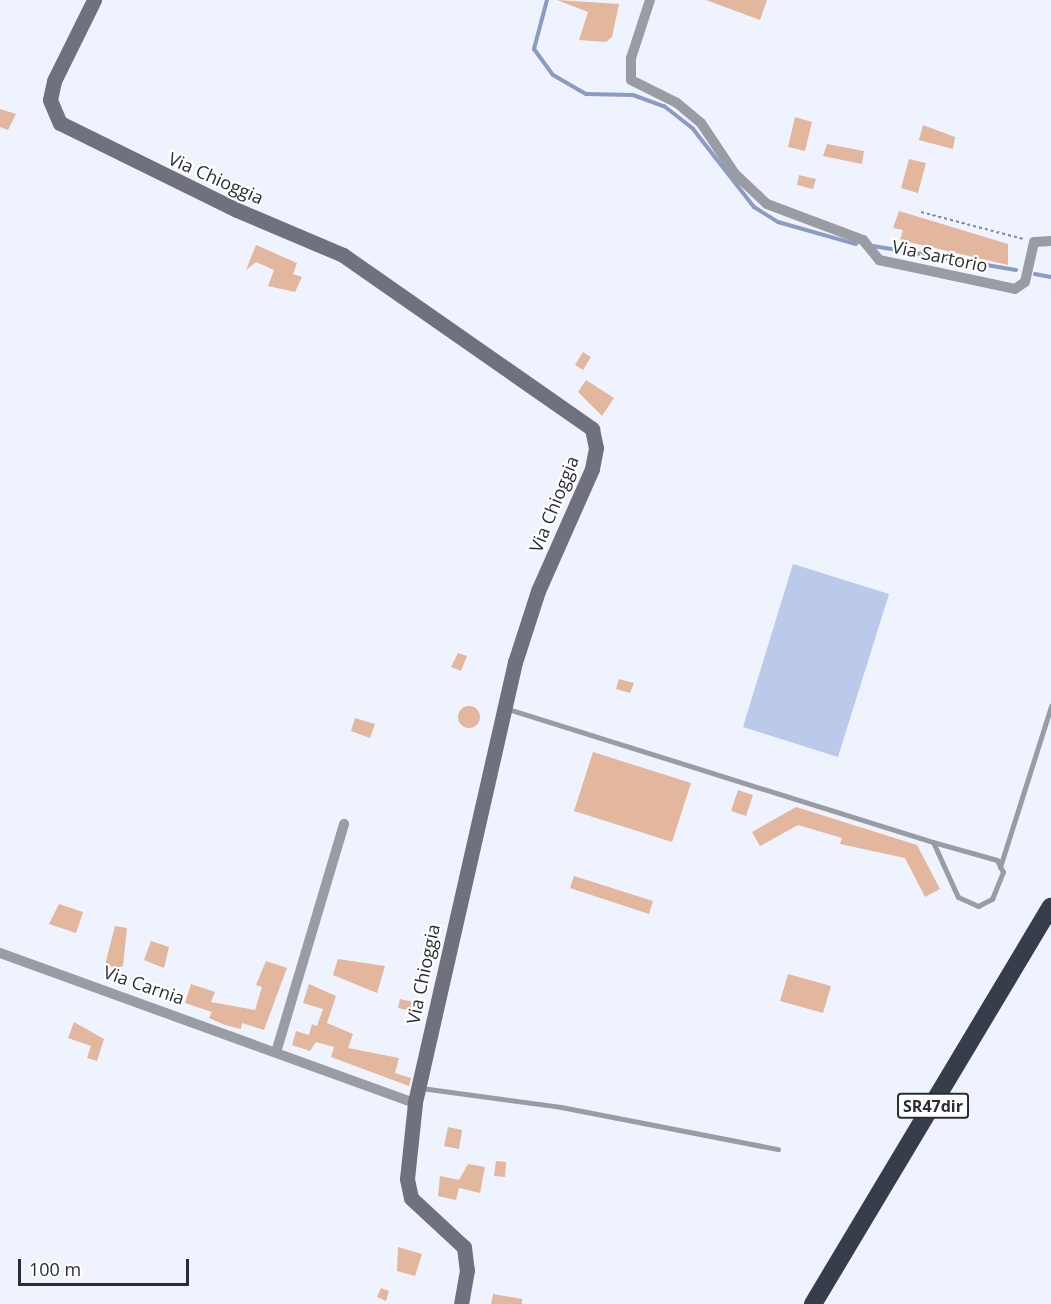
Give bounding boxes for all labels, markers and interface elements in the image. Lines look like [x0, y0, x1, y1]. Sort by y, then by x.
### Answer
street label: Via Chioggia [165, 147, 267, 209]
street label: Via Sartorio [890, 235, 990, 277]
street label: Via Chioggia [525, 453, 583, 555]
street label: Via Chioggia [402, 922, 444, 1026]
street label: Via Carnia [101, 961, 187, 1009]
road number: SR47dir [897, 1093, 969, 1119]
scale bar [21, 1247, 192, 1285]
text: 100 m [29, 1257, 81, 1281]

